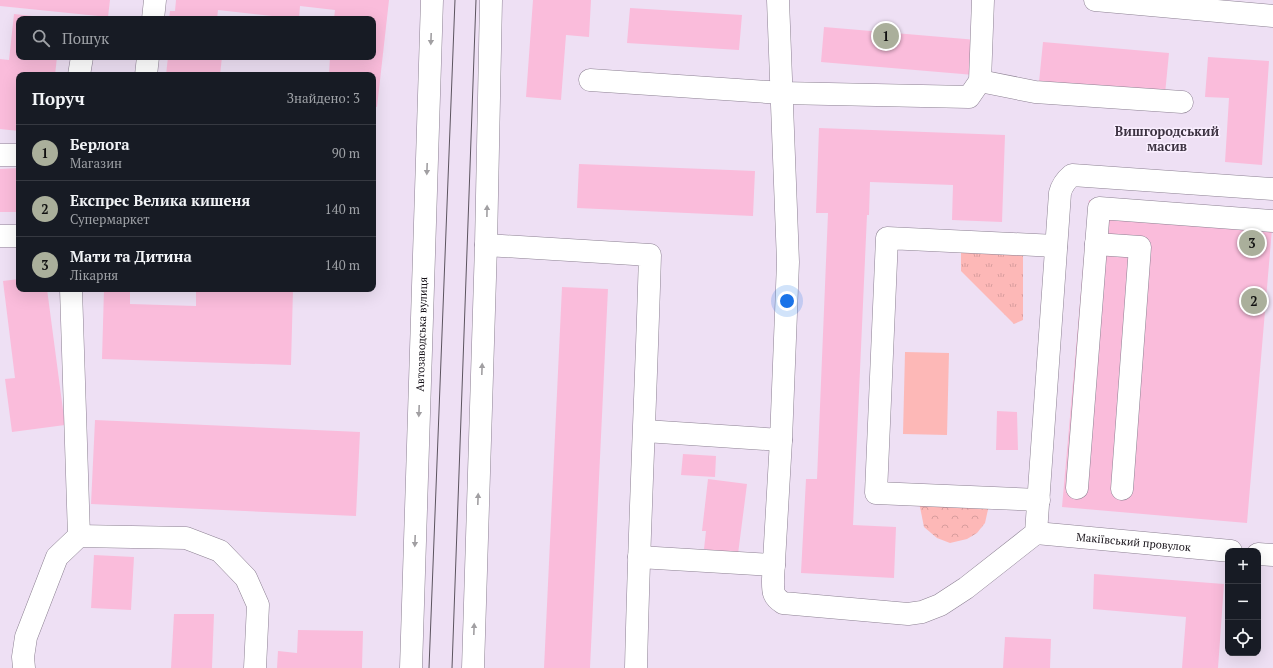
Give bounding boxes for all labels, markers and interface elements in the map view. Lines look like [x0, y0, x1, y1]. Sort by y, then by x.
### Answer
search box [16, 16, 376, 60]
pin: 1 [873, 21, 899, 51]
icon: search [30, 27, 52, 49]
text: Пошук [62, 28, 109, 48]
one-way arrow [428, 33, 434, 46]
text: Поруч [32, 87, 85, 110]
text: Знайдено: 3 [287, 89, 360, 107]
district label: Вишгородський масив [1115, 122, 1220, 155]
text: Берлога [70, 134, 130, 154]
text: 1 [41, 144, 49, 162]
text: 90 m [332, 144, 360, 162]
text: Магазин [70, 154, 122, 172]
one-way arrow [424, 163, 430, 176]
text: Експрес Велика кишеня [70, 190, 250, 210]
text: 2 [41, 200, 49, 218]
text: 140 m [325, 200, 360, 218]
one-way arrow [484, 204, 490, 217]
text: Супермаркет [70, 210, 150, 228]
pin: 3 [1239, 228, 1265, 258]
text: Мати та Дитина [70, 246, 192, 266]
text: 3 [41, 256, 49, 274]
text: 140 m [325, 256, 360, 274]
text: Лікарня [70, 266, 118, 284]
street label: Автозаводська вулиця [413, 276, 430, 392]
pin: 2 [1241, 286, 1267, 316]
your location [777, 291, 797, 311]
one-way arrow [479, 363, 486, 375]
one-way arrow [416, 405, 422, 418]
one-way arrow [475, 492, 481, 505]
street label: Макіївський провулок [1076, 530, 1192, 554]
one-way arrow [412, 535, 418, 548]
map controls [1225, 548, 1261, 656]
button: + [1225, 548, 1261, 584]
button: − [1225, 584, 1261, 620]
button: locate [1225, 620, 1261, 656]
one-way arrow [471, 622, 477, 635]

